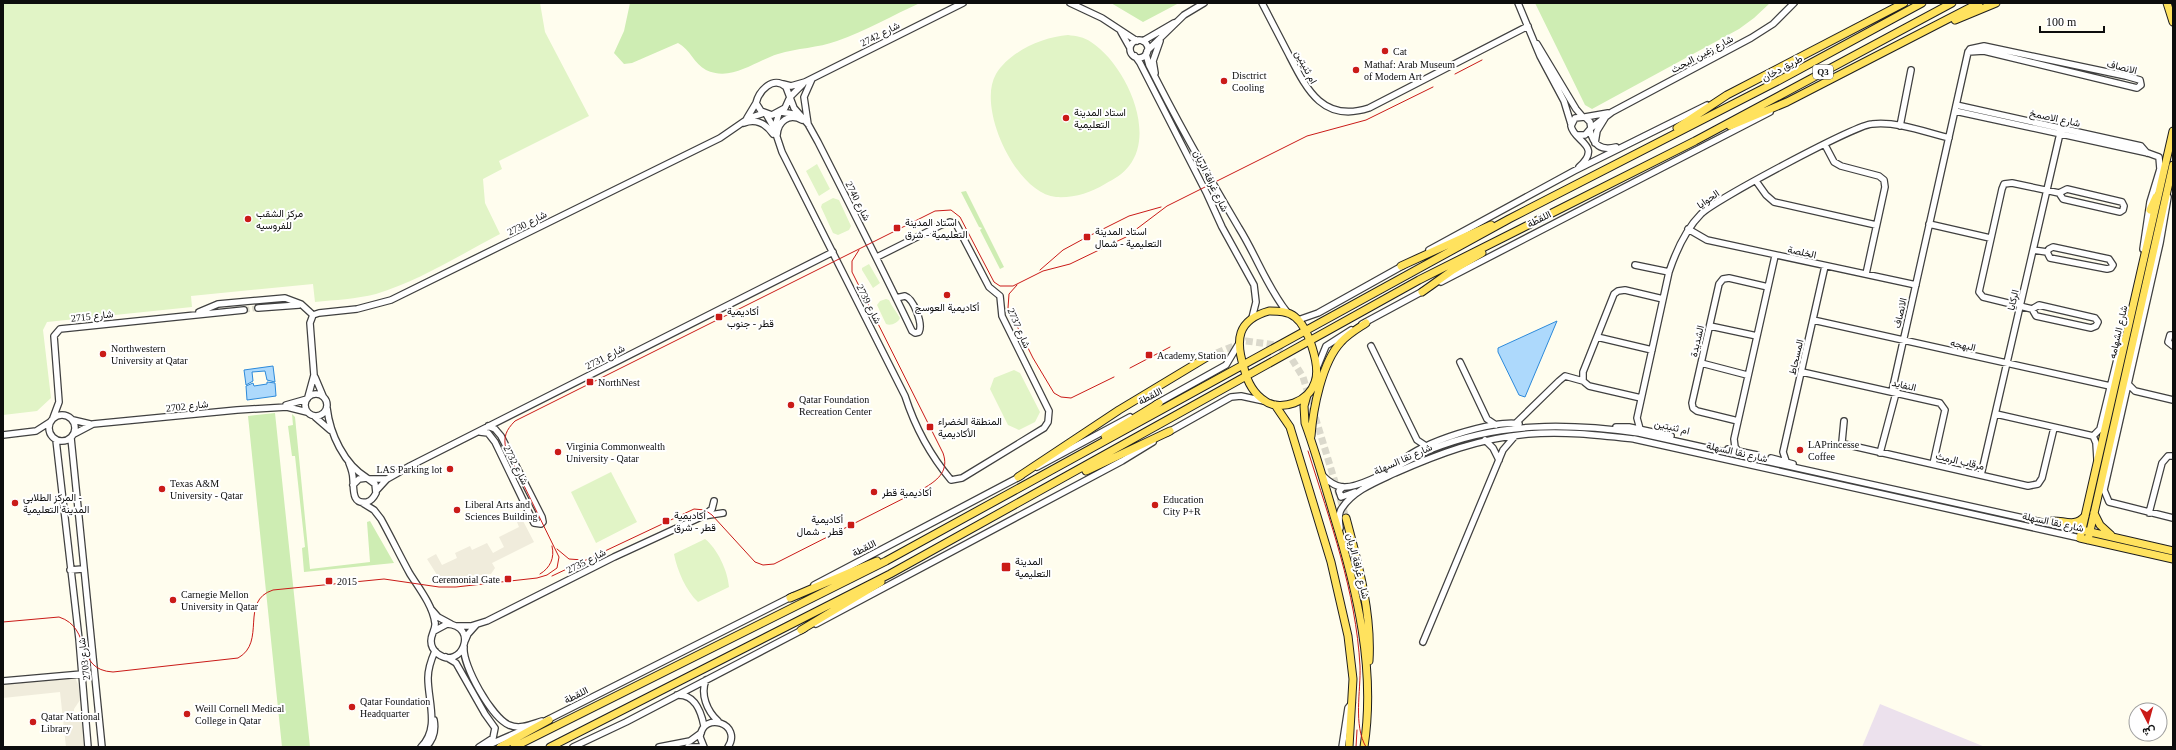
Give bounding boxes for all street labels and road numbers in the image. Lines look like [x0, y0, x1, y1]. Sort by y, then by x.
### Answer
street label: شارع 2742 [859, 19, 902, 49]
street label: شارع زغين البحث [1669, 33, 1736, 76]
street label: ام ثنيتين [1292, 49, 1319, 86]
street label: طريق دخان [1760, 52, 1805, 84]
street label: الانصاف [2106, 58, 2138, 76]
road number: Q3 [1813, 65, 1833, 79]
street label: شارع الاصمخ [2028, 107, 2081, 130]
street label: شارع غرافة الريان [1190, 148, 1231, 214]
street label: شارع 2740 [843, 180, 873, 223]
street label: الحوايا [1695, 187, 1722, 211]
street label: شارع 2730 [506, 208, 549, 238]
street label: اللقطة [1525, 208, 1553, 230]
street label: الخلصة [1787, 244, 1817, 260]
street label: شارع 2739 [854, 283, 884, 326]
street label: الركايا [2005, 289, 2022, 312]
street label: الانصاف [1891, 297, 1909, 329]
street label: شارع الشهامه [2107, 304, 2130, 360]
street label: شارع 2737 [1004, 306, 1033, 350]
street label: شارع 2715 [70, 308, 114, 325]
street label: الشديدة [1688, 324, 1707, 358]
street label: البهجه [1949, 337, 1977, 354]
street label: المسحاط [1787, 338, 1805, 376]
street label: شارع 2731 [584, 342, 627, 372]
street label: النفايد [1891, 377, 1917, 394]
street label: اللقطة [1136, 385, 1164, 407]
street label: شارع 2702 [165, 398, 209, 415]
street label: ام ثنيتين [1653, 418, 1691, 437]
street label: شارع نقا السهلة [1705, 440, 1769, 465]
street label: شارع نقا السهلة [1372, 441, 1434, 478]
street label: شارع 2732 [501, 444, 531, 487]
street label: مرقاب الرمث [1934, 450, 1986, 473]
street label: شارع نقا السهلة [2021, 510, 2085, 535]
street label: شارع غرافة الريان [1344, 532, 1371, 600]
street label: اللقطة [850, 537, 878, 559]
street label: شارع 2735 [565, 546, 608, 576]
street label: شارع 2703 [76, 637, 93, 681]
street label: اللقطة [562, 684, 590, 706]

